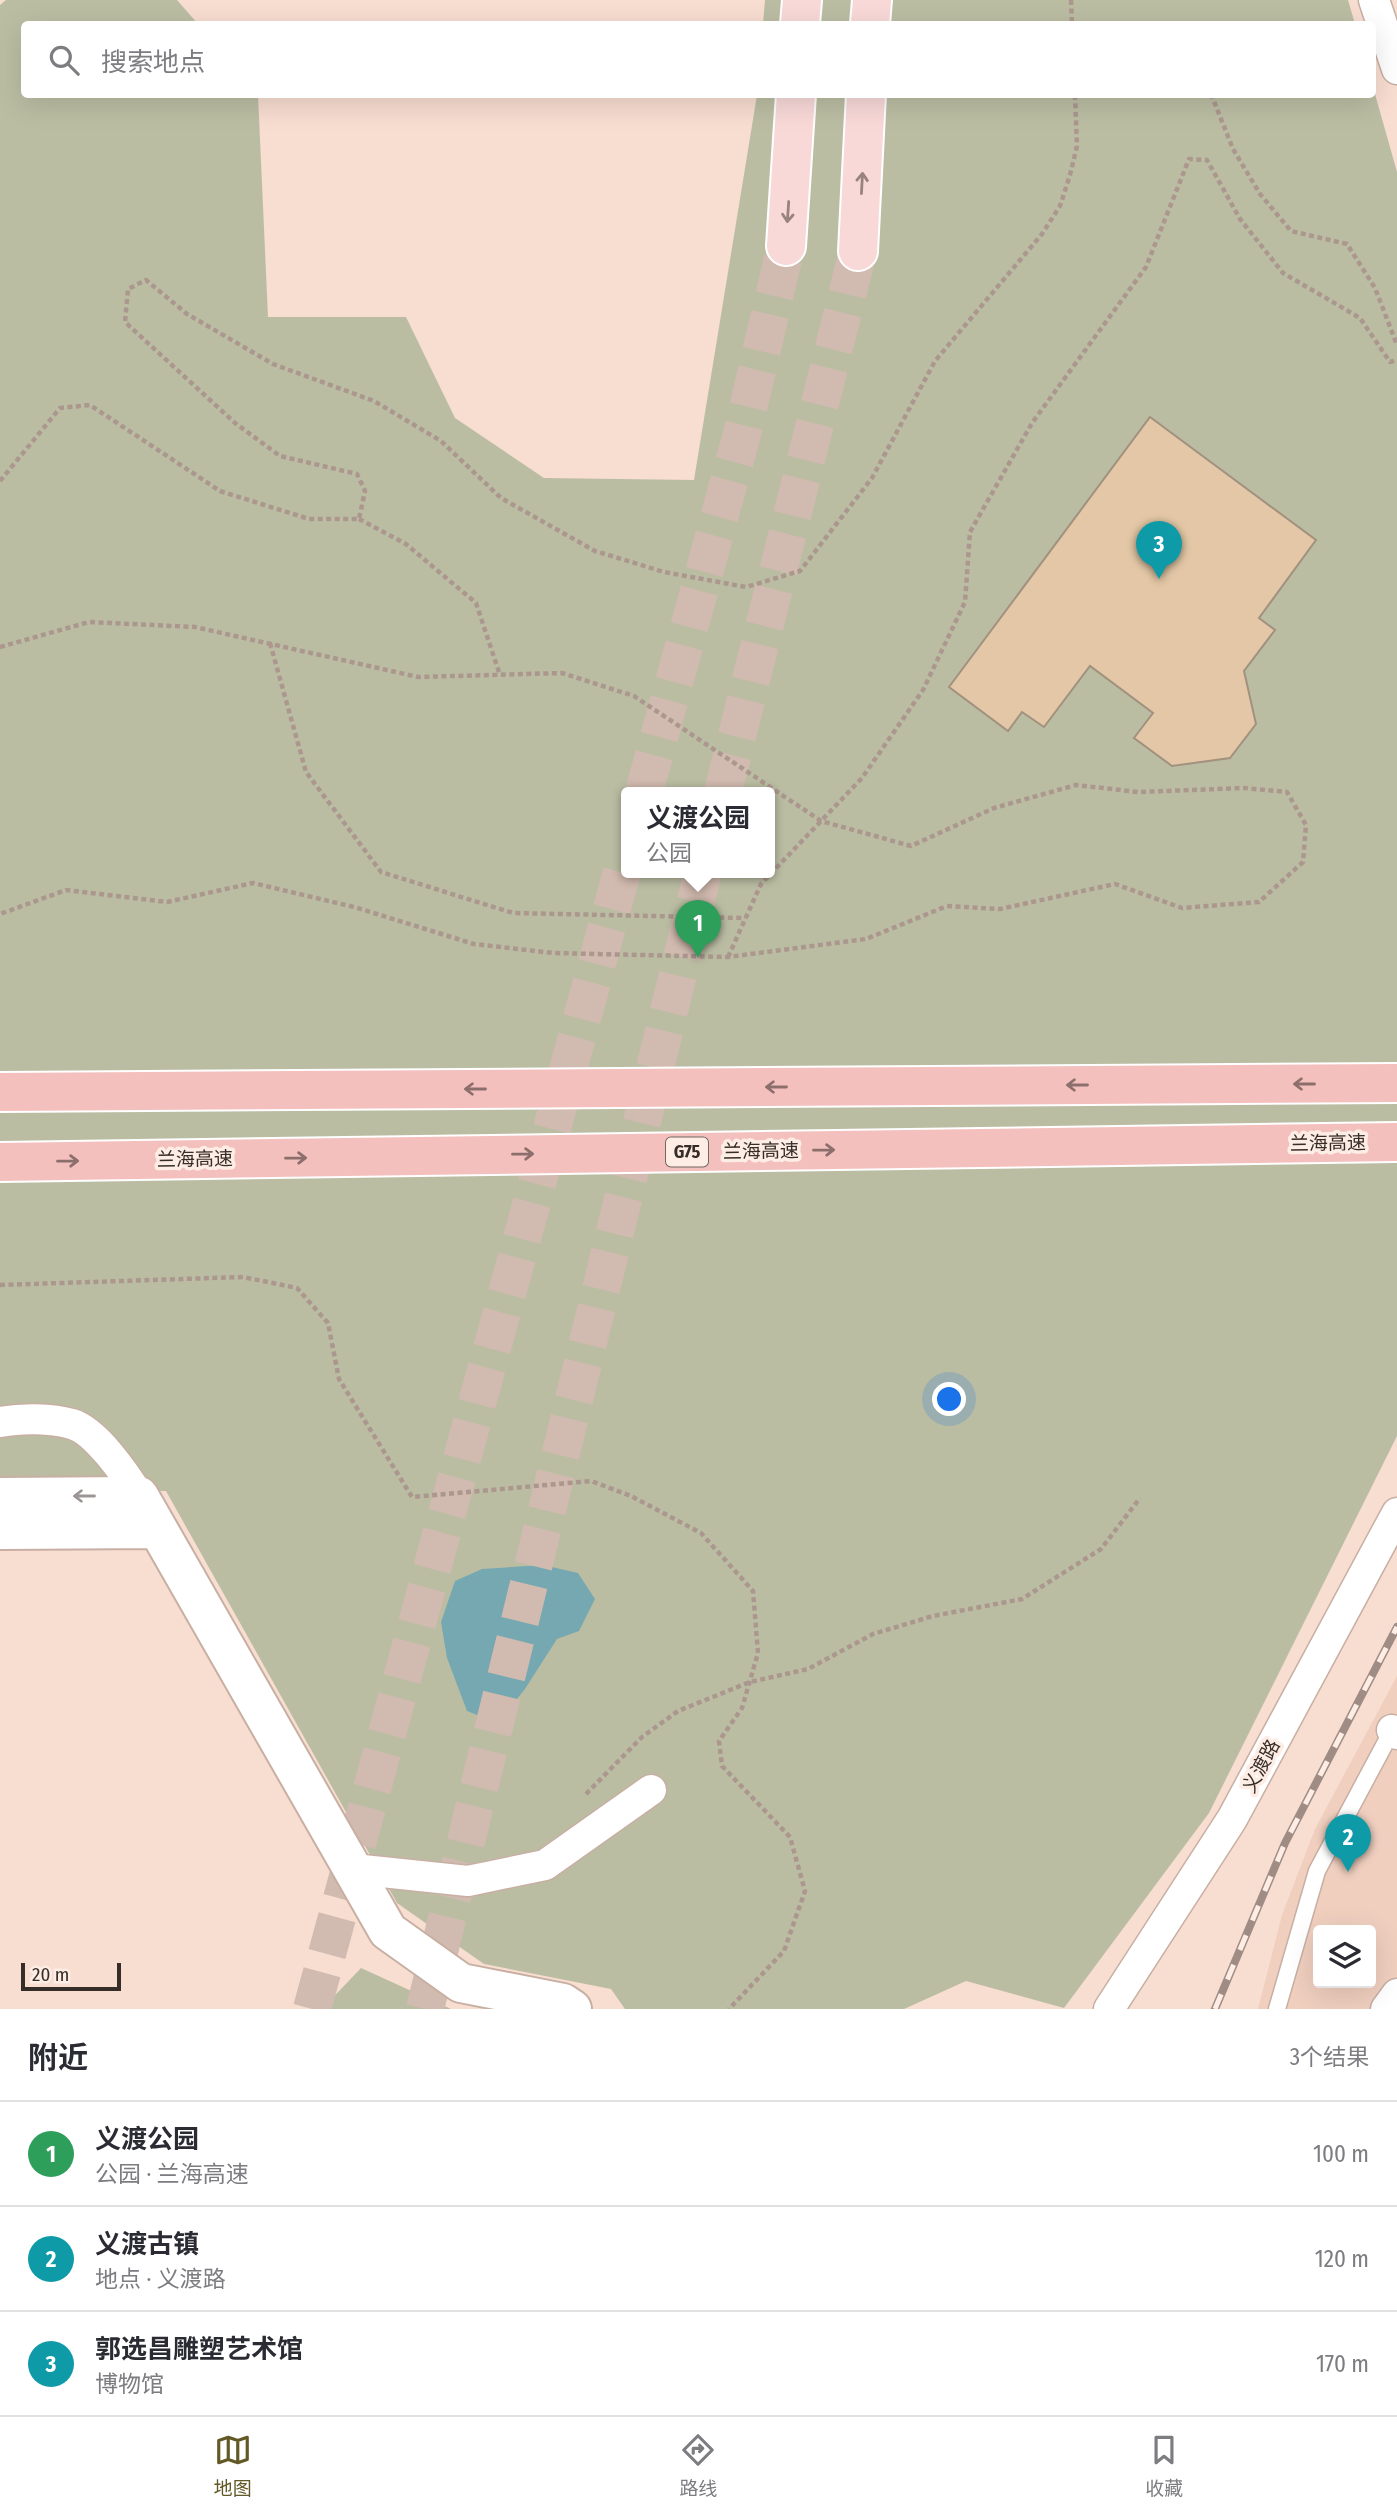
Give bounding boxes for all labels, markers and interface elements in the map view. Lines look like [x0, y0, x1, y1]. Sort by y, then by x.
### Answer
search box [21, 21, 1376, 98]
icon: search [45, 41, 83, 79]
text: 搜索地点 [101, 47, 205, 78]
one-way arrow [855, 172, 868, 195]
one-way arrow [781, 200, 794, 222]
pin: 3 [1136, 521, 1182, 579]
popup [621, 787, 775, 878]
text: 义渡公园 [646, 803, 750, 834]
text: 公园 [646, 839, 692, 867]
pin: 1 [675, 900, 721, 958]
one-way arrow [1293, 1077, 1316, 1091]
one-way arrow [1066, 1079, 1089, 1092]
one-way arrow [765, 1080, 788, 1094]
one-way arrow [464, 1082, 487, 1096]
street label: 兰海高速 [1290, 1131, 1366, 1155]
road number: G75 [666, 1138, 708, 1167]
street label: 兰海高速 [723, 1139, 799, 1163]
one-way arrow [812, 1143, 835, 1157]
street label: 兰海高速 [157, 1147, 233, 1171]
one-way arrow [511, 1147, 534, 1161]
one-way arrow [284, 1151, 307, 1164]
one-way arrow [56, 1154, 79, 1168]
your location [932, 1382, 966, 1416]
one-way arrow [72, 1489, 95, 1503]
street label: 义渡路 [1237, 1735, 1285, 1797]
pin: 2 [1325, 1814, 1371, 1872]
map controls [1313, 1925, 1376, 1988]
button: layers [1313, 1925, 1376, 1988]
scale bar [21, 1960, 121, 1992]
text: 20 m [32, 1963, 69, 1986]
text: 附近 [28, 2040, 88, 2076]
text: 3个结果 [1290, 2043, 1369, 2071]
text: 义渡公园 [95, 2124, 199, 2155]
text: 1 [46, 2140, 56, 2168]
text: 100 m [1313, 2140, 1369, 2168]
text: 公园 · 兰海高速 [95, 2160, 249, 2188]
text: 义渡古镇 [95, 2229, 199, 2260]
text: 2 [46, 2245, 56, 2273]
text: 120 m [1315, 2245, 1369, 2273]
text: 地点 · 义渡路 [95, 2265, 226, 2293]
text: 郭选昌雕塑艺术馆 [95, 2334, 303, 2365]
text: 3 [46, 2350, 56, 2378]
text: 170 m [1316, 2350, 1369, 2378]
text: 博物馆 [95, 2370, 164, 2398]
tab: 地图 [214, 2431, 252, 2500]
tab: 路线 [679, 2431, 717, 2500]
tab: 收藏 [1145, 2431, 1183, 2500]

